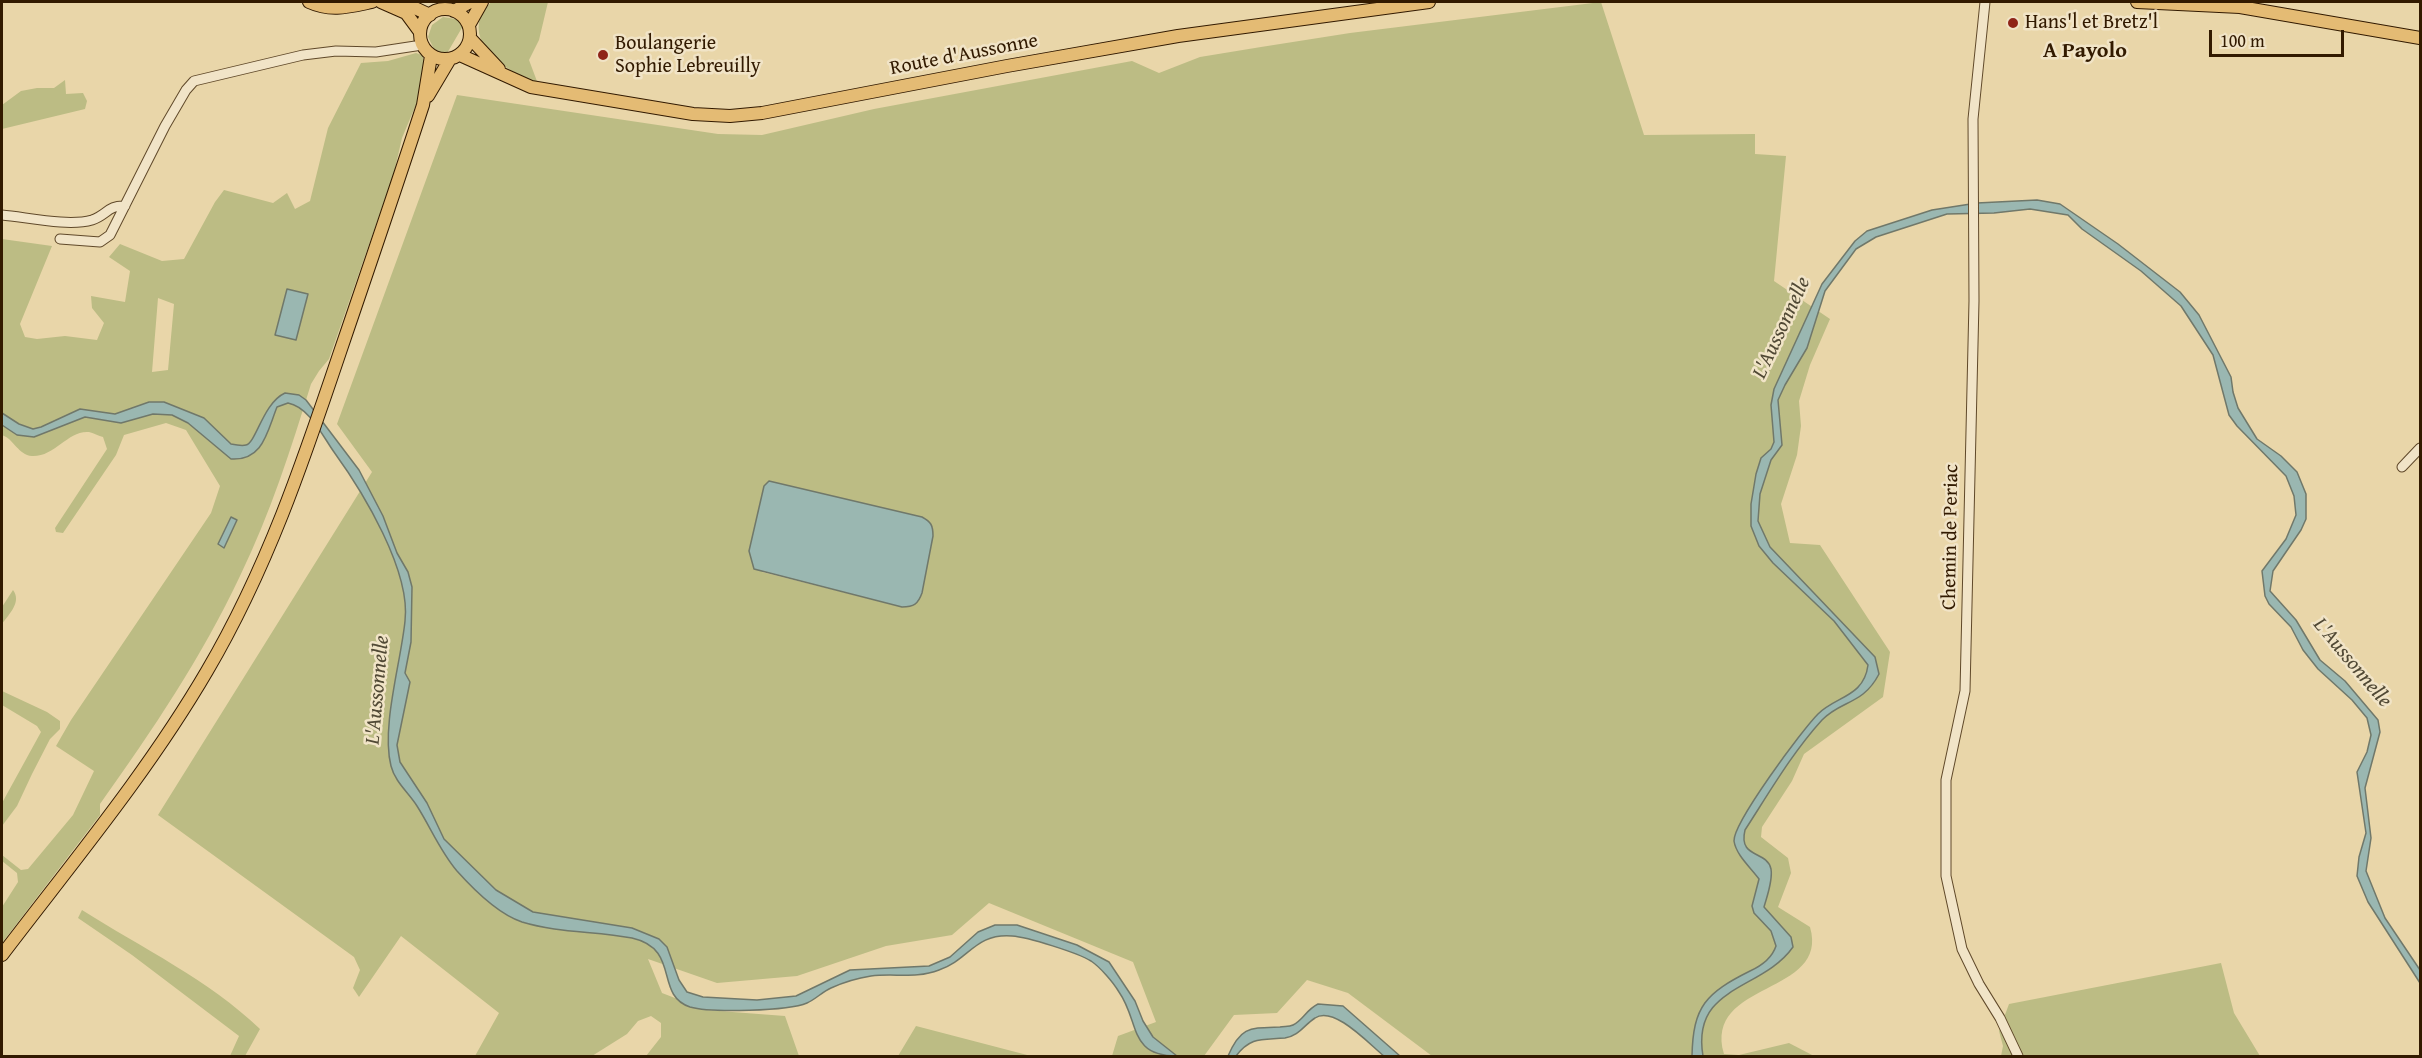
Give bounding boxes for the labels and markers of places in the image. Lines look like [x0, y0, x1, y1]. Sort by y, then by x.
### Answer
place label: Hans'l et Bretz'l [2025, 11, 2158, 35]
marker: Hans'l et Bretz'l [2006, 16, 2020, 30]
place label: Boulangerie Sophie Lebreuilly [615, 32, 761, 79]
marker: Boulangerie Sophie Lebreuilly [596, 48, 610, 62]

